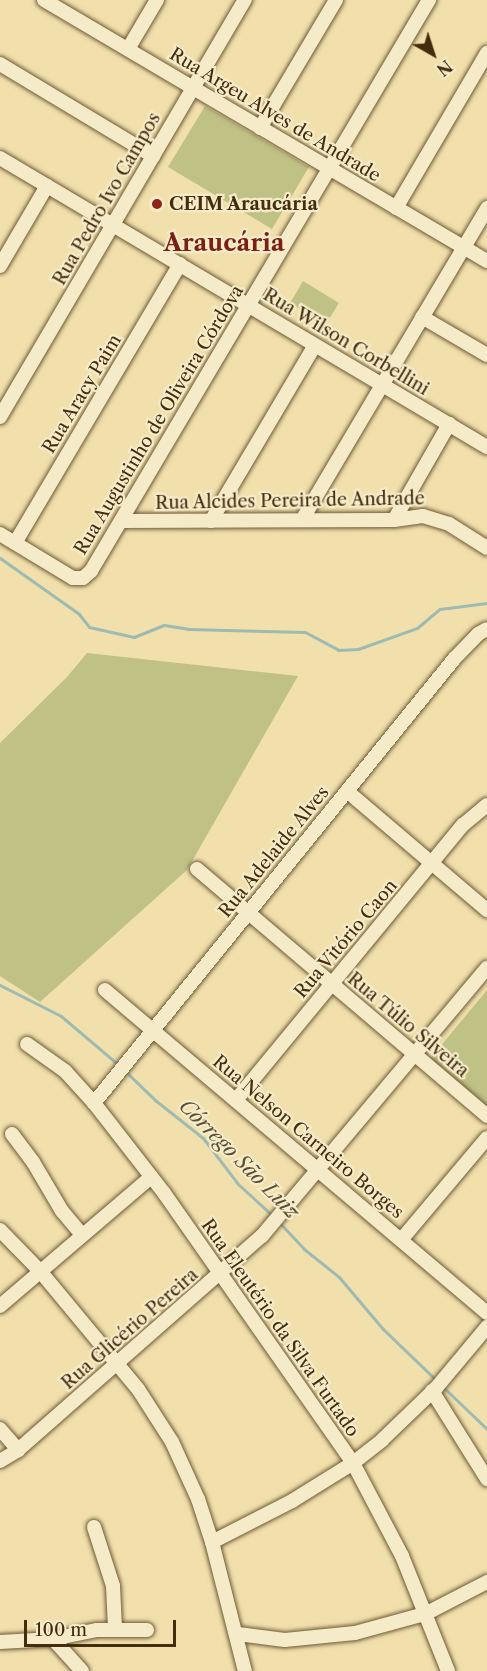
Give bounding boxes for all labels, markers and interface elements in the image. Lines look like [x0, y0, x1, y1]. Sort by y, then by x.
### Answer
north arrow [403, 24, 463, 84]
street label: Rua Argeu Alves de Andrade [165, 43, 385, 187]
text: N [433, 56, 456, 80]
street label: Rua Pedro Ivo Campos [49, 109, 165, 289]
place label: CEIM Araucária [169, 193, 319, 215]
marker: CEIM Araucária [150, 197, 164, 211]
district label: Araucária [163, 229, 285, 257]
street label: Rua Augustinho de Oliveira Córdova [70, 281, 248, 559]
street label: Rua Wilson Corbellini [259, 284, 433, 400]
street label: Rua Aracy Paim [38, 330, 126, 458]
street label: Rua Alcides Pereira de Andrade [154, 488, 426, 514]
street label: Rua Adelaide Alves [214, 781, 334, 923]
street label: Rua Vitório Caon [290, 875, 402, 1003]
street label: Rua Túlio Silveira [343, 968, 473, 1082]
street label: Rua Nelson Carneiro Borges [208, 1051, 408, 1223]
water label: Córrego São Luiz [174, 1094, 304, 1224]
street label: Rua Eleutério da Silva Furtado [196, 1215, 364, 1441]
street label: Rua Glicério Pereira [57, 1264, 203, 1394]
scale bar [27, 1608, 178, 1646]
text: 100 m [35, 1619, 87, 1641]

